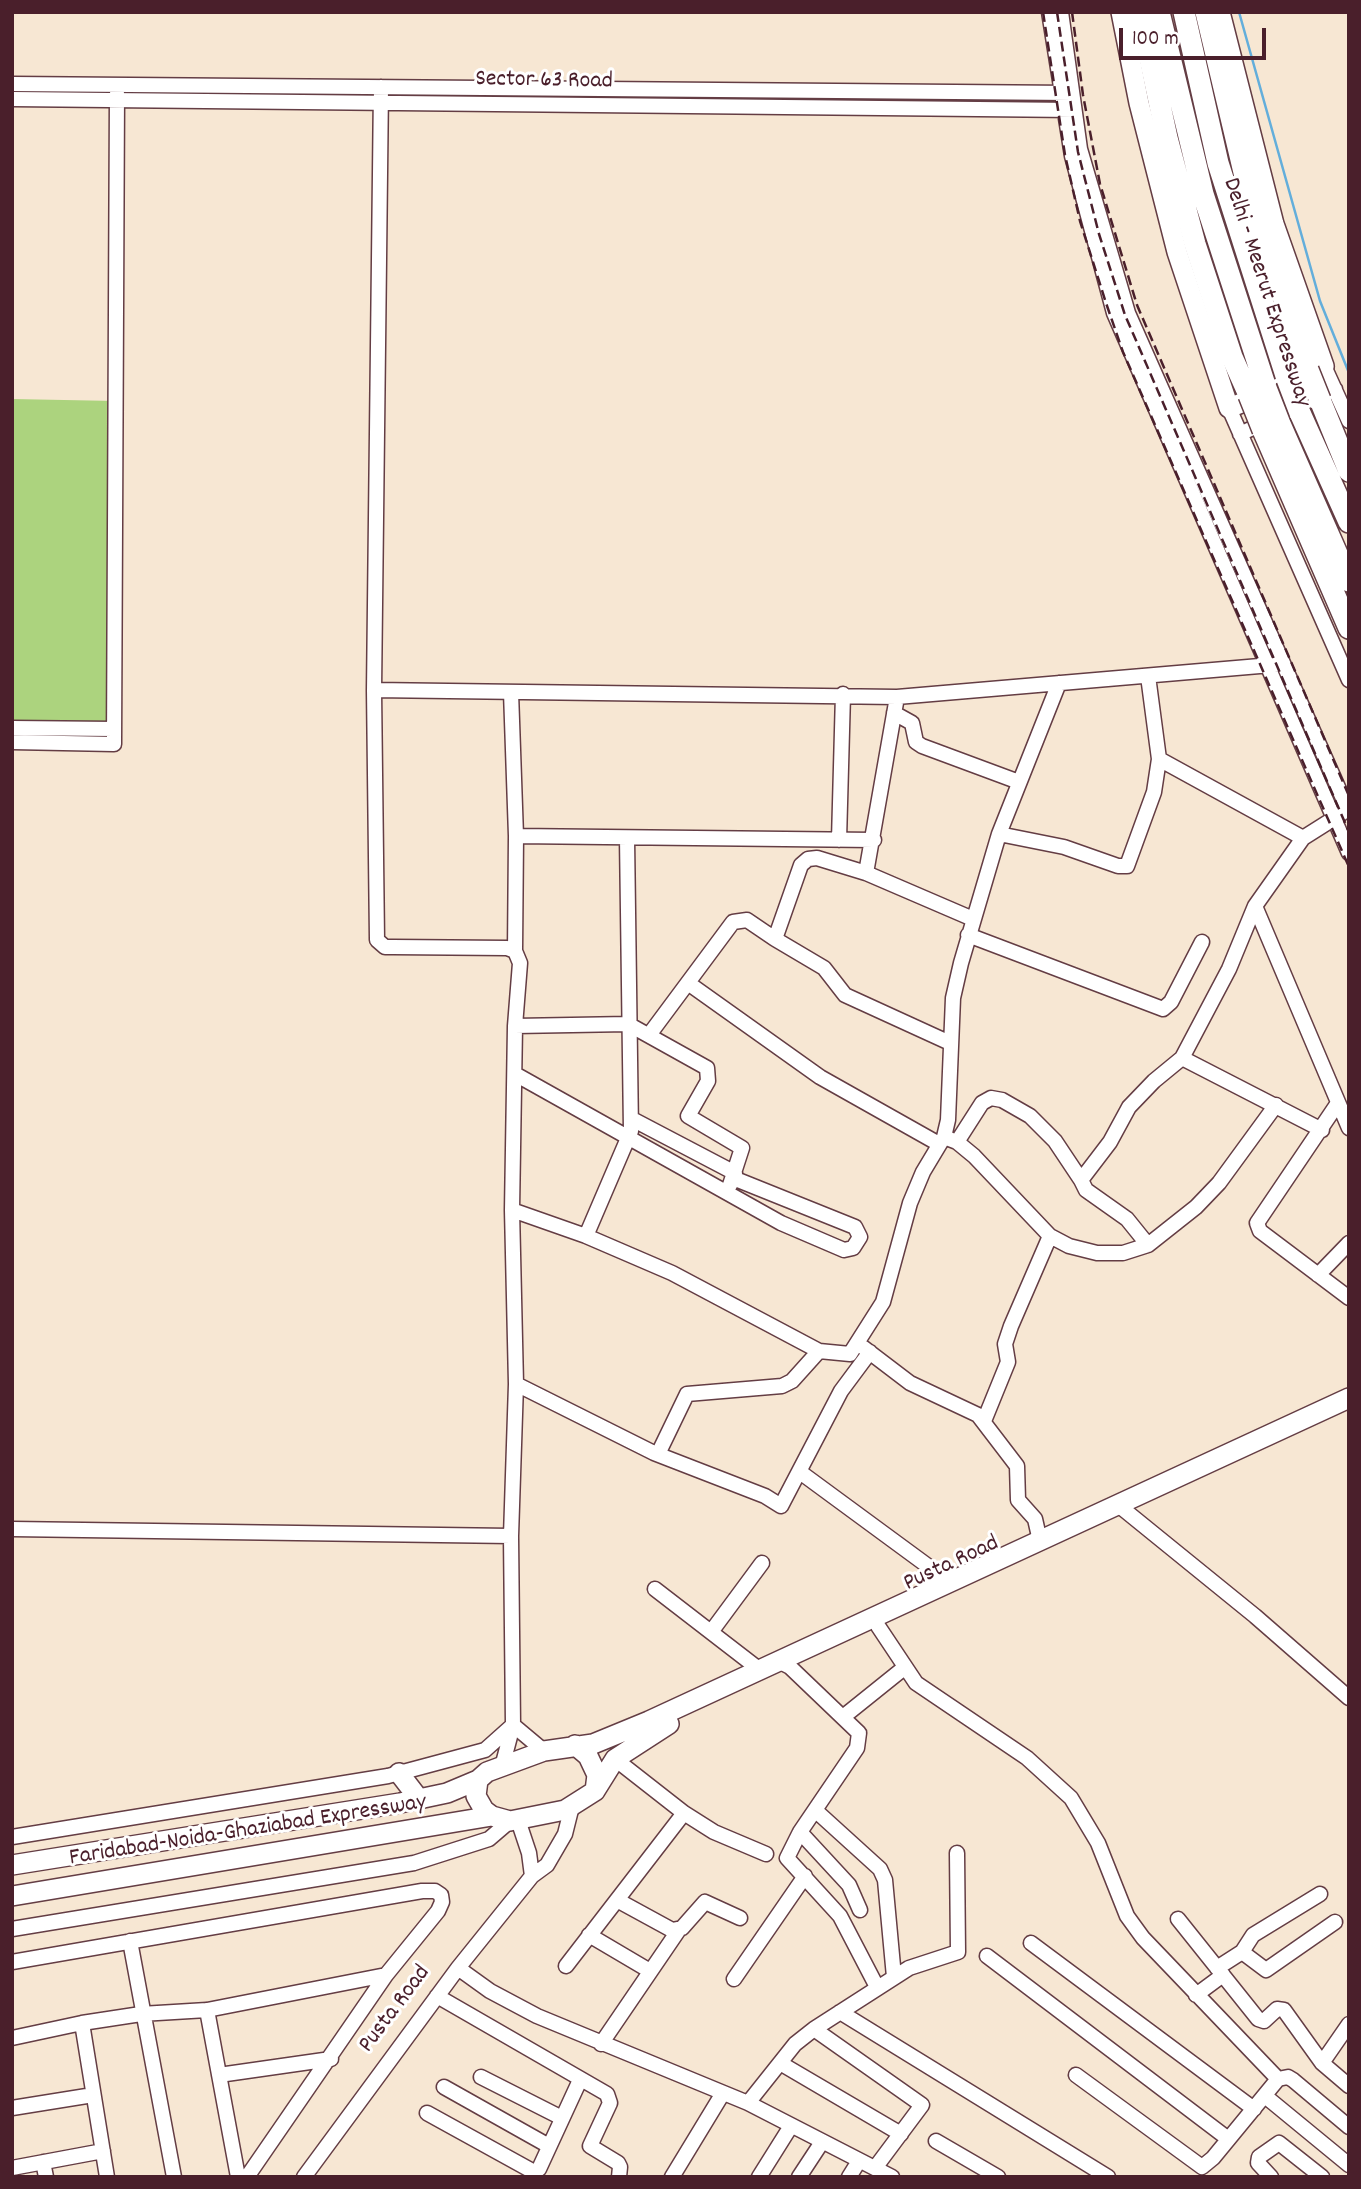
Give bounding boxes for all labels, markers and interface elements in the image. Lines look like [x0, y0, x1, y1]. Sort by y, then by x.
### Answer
scale bar [1123, 14, 1270, 58]
text: 100 m [1132, 25, 1179, 55]
street label: Sector 63 Road [475, 66, 613, 98]
street label: Delhi - Meerut Expressway [1214, 175, 1316, 411]
street label: Pusta Road [900, 1530, 1004, 1600]
street label: Faridabad-Noida-Ghaziabad Expressway [67, 1790, 429, 1874]
street label: Pusta Road [354, 1961, 438, 2059]

